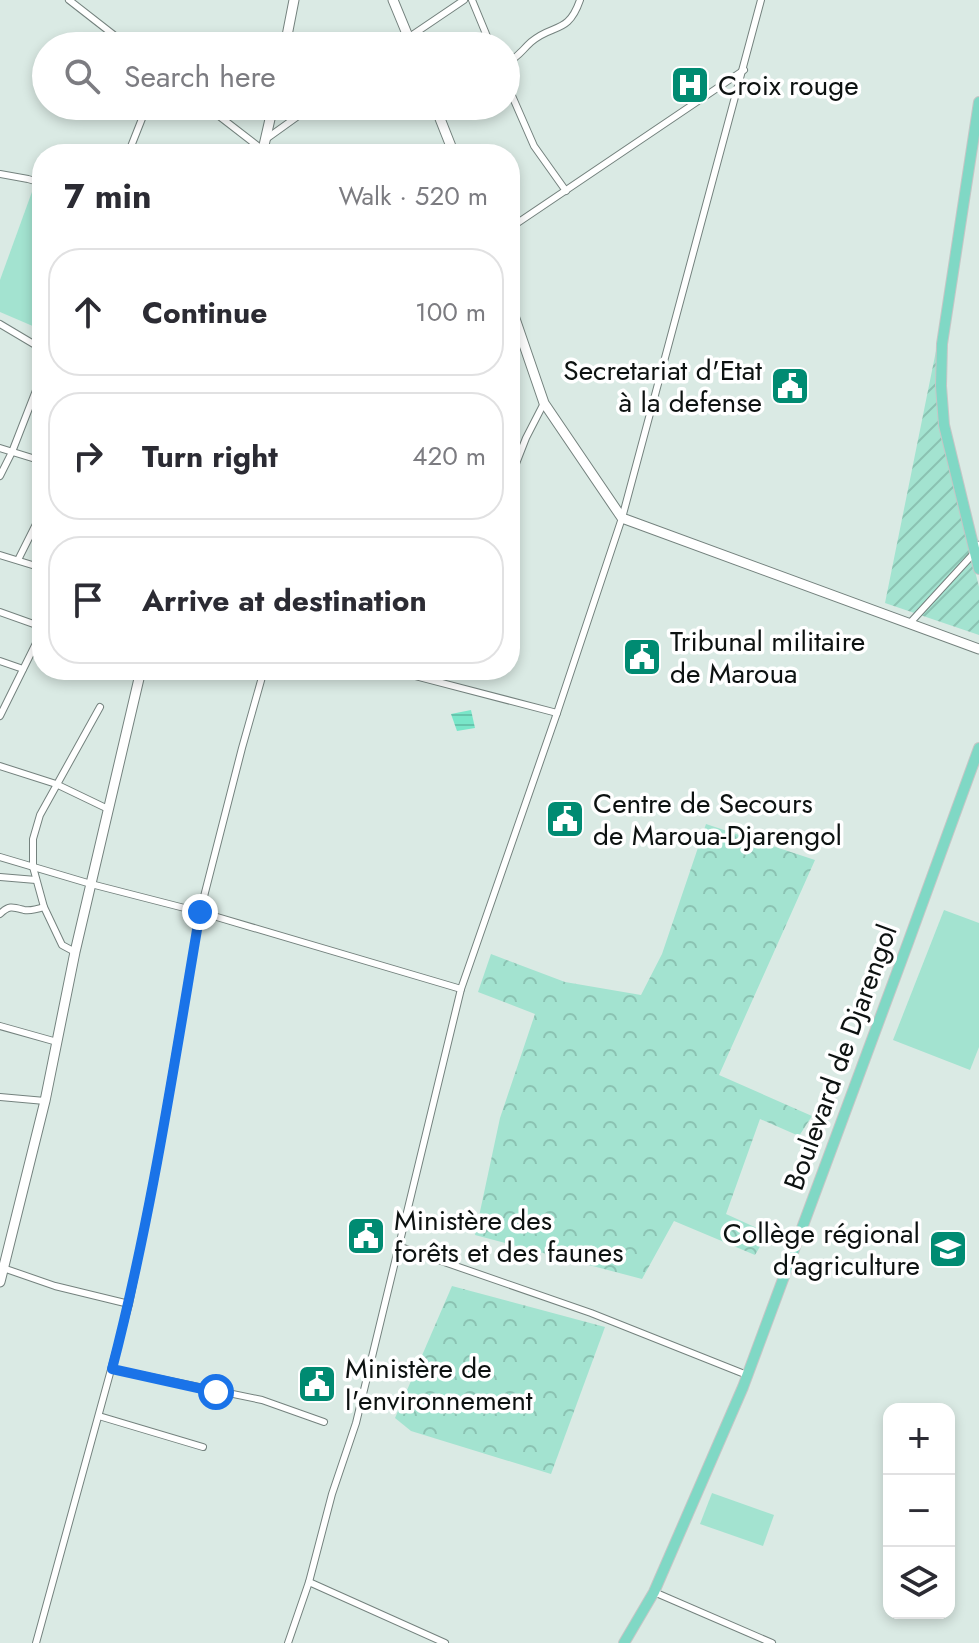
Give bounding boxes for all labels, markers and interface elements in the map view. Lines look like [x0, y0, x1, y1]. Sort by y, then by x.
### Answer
search box [32, 32, 520, 120]
icon: search [60, 54, 104, 98]
text: Search here [124, 55, 276, 98]
hospital icon: Croix rouge [669, 64, 711, 106]
place label: Croix rouge [718, 65, 859, 106]
text: 7 min [64, 172, 152, 221]
text: Walk · 520 m [338, 177, 488, 215]
icon: ahead [66, 290, 110, 334]
text: Continue [142, 291, 268, 334]
text: 100 m [415, 293, 486, 331]
place label: Secretariat d'Etat à la defense [563, 350, 762, 423]
public building icon: Secretariat d'Etat à la defense [769, 365, 811, 407]
icon: right [66, 434, 110, 478]
text: Turn right [142, 435, 278, 478]
text: 420 m [412, 437, 486, 475]
icon: arrive [66, 578, 110, 622]
text: Arrive at destination [142, 579, 427, 622]
place label: Tribunal militaire de Maroua [670, 621, 865, 694]
public building icon: Tribunal militaire de Maroua [621, 636, 663, 678]
place label: Centre de Secours de Maroua-Djarengol [593, 783, 842, 856]
public building icon: Centre de Secours de Maroua-Djarengol [544, 798, 586, 840]
route end [182, 894, 218, 930]
street label: Boulevard de Djarengol [773, 919, 908, 1196]
place label: Ministère des forêts et des faunes [394, 1200, 624, 1273]
place label: Collège régional d'agriculture [723, 1213, 920, 1286]
public building icon: Ministère des forêts et des faunes [345, 1215, 387, 1257]
school or university icon: Collège régional d'agriculture [927, 1228, 969, 1270]
place label: Ministère de l'environnement [345, 1348, 533, 1421]
public building icon: Ministère de l'environnement [296, 1363, 338, 1405]
route start [198, 1374, 234, 1410]
map controls [883, 1403, 955, 1619]
button: + [883, 1403, 955, 1475]
button: − [883, 1475, 955, 1547]
button: layers [883, 1547, 955, 1619]

